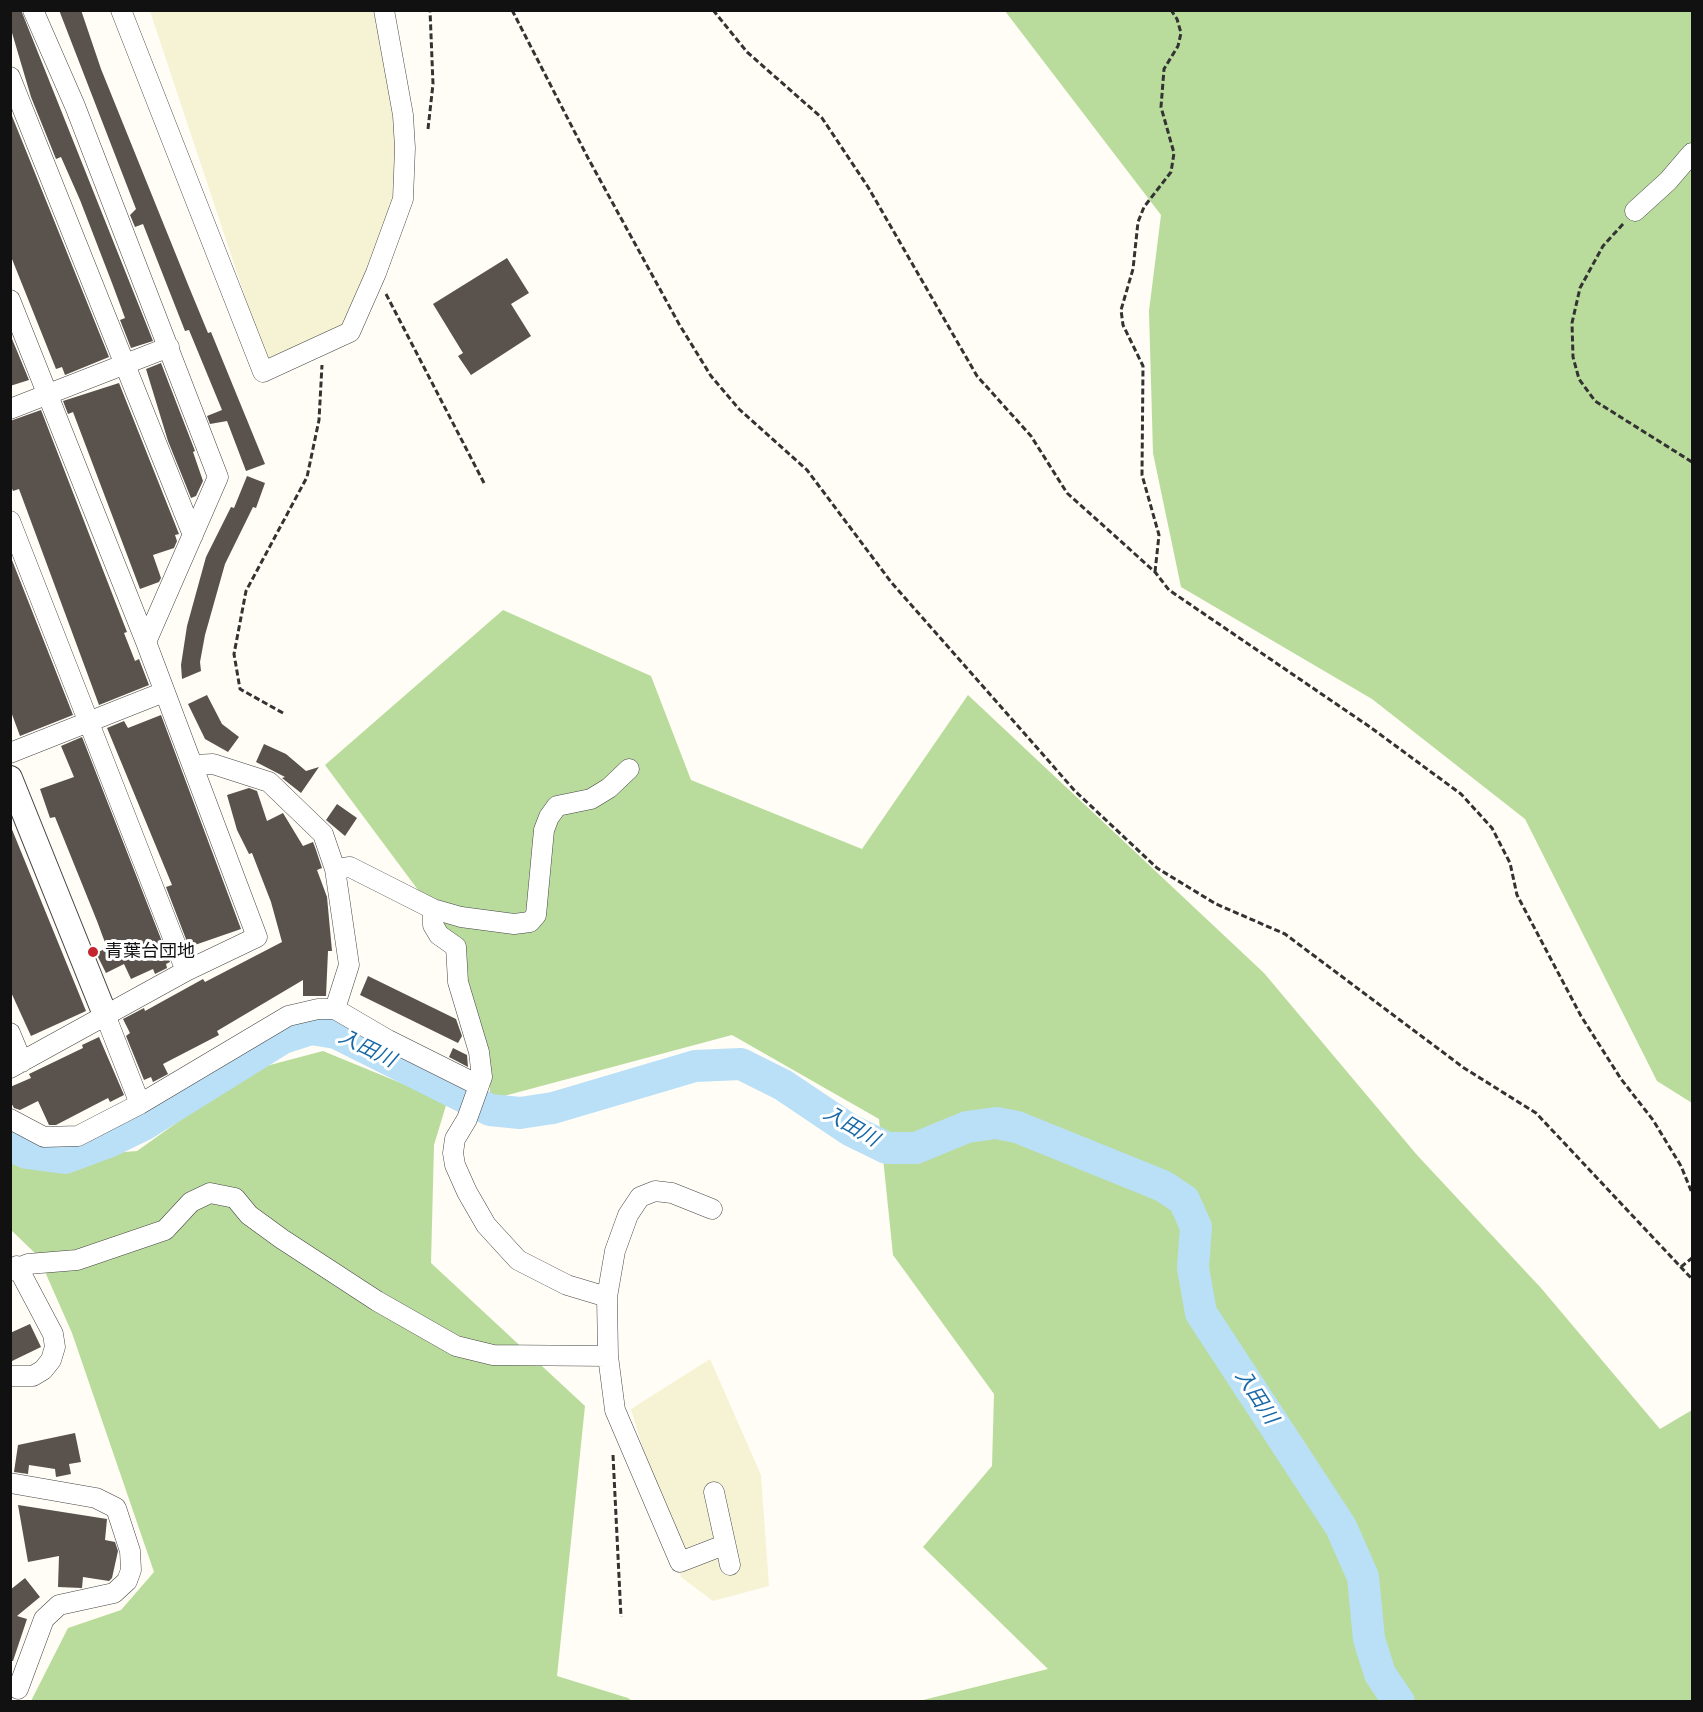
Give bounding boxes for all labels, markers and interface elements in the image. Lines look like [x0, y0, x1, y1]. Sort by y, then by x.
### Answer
place label: 青葉台団地 [105, 941, 195, 963]
marker: 青葉台団地 [86, 945, 100, 959]
water label: 入田川 [335, 1025, 399, 1073]
water label: 入田川 [819, 1102, 883, 1152]
water label: 入田川 [1230, 1365, 1282, 1429]

